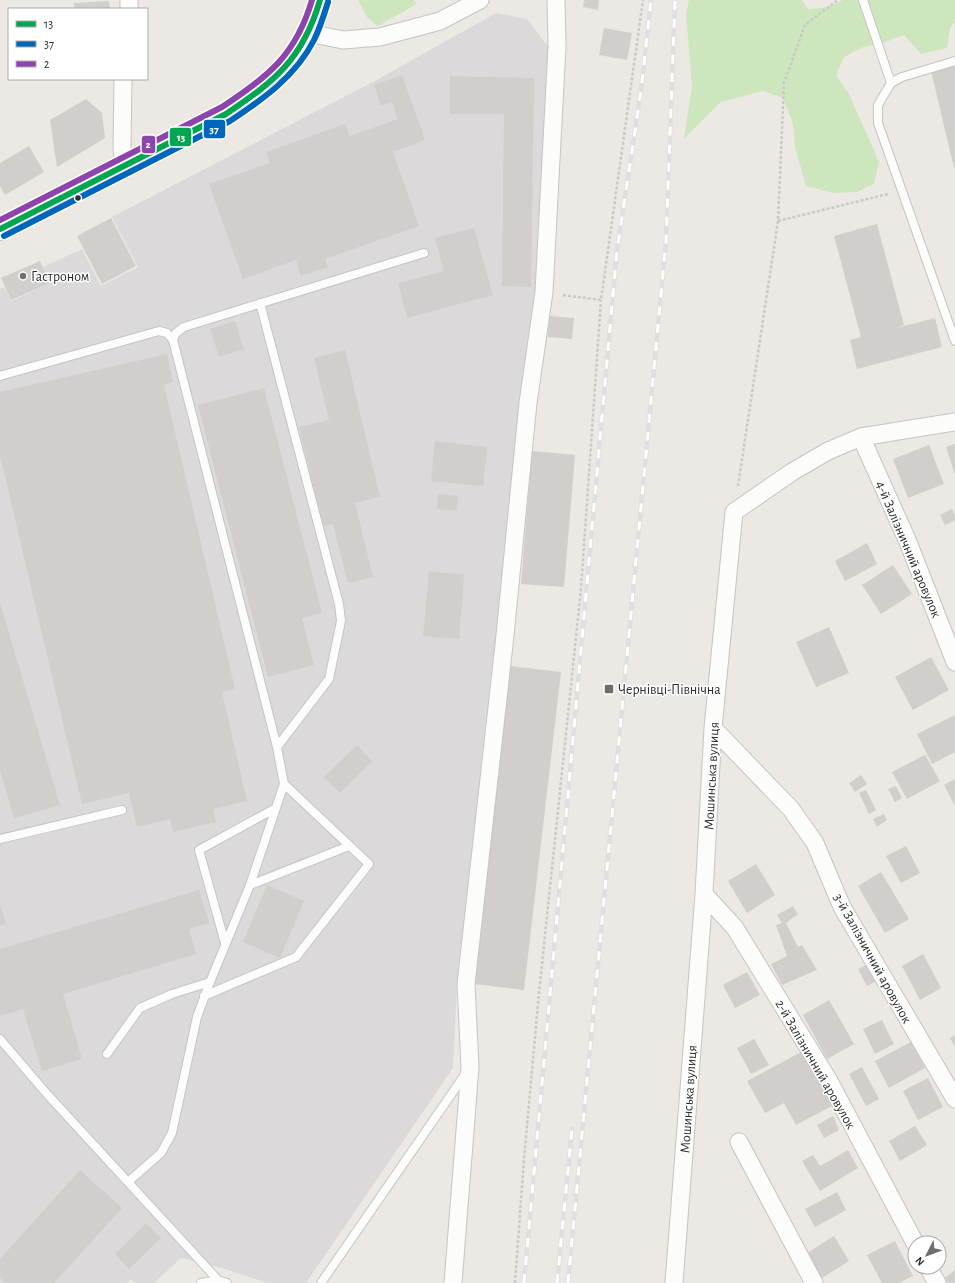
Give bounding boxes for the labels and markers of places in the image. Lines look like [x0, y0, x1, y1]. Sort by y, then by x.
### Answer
unlabelled marker [73, 193, 83, 203]
place label: Гастроном [31, 270, 89, 284]
marker: Гастроном [18, 271, 28, 281]
marker: Чернівці-Північна [603, 683, 615, 695]
place label: Чернівці-Північна [618, 683, 721, 697]

